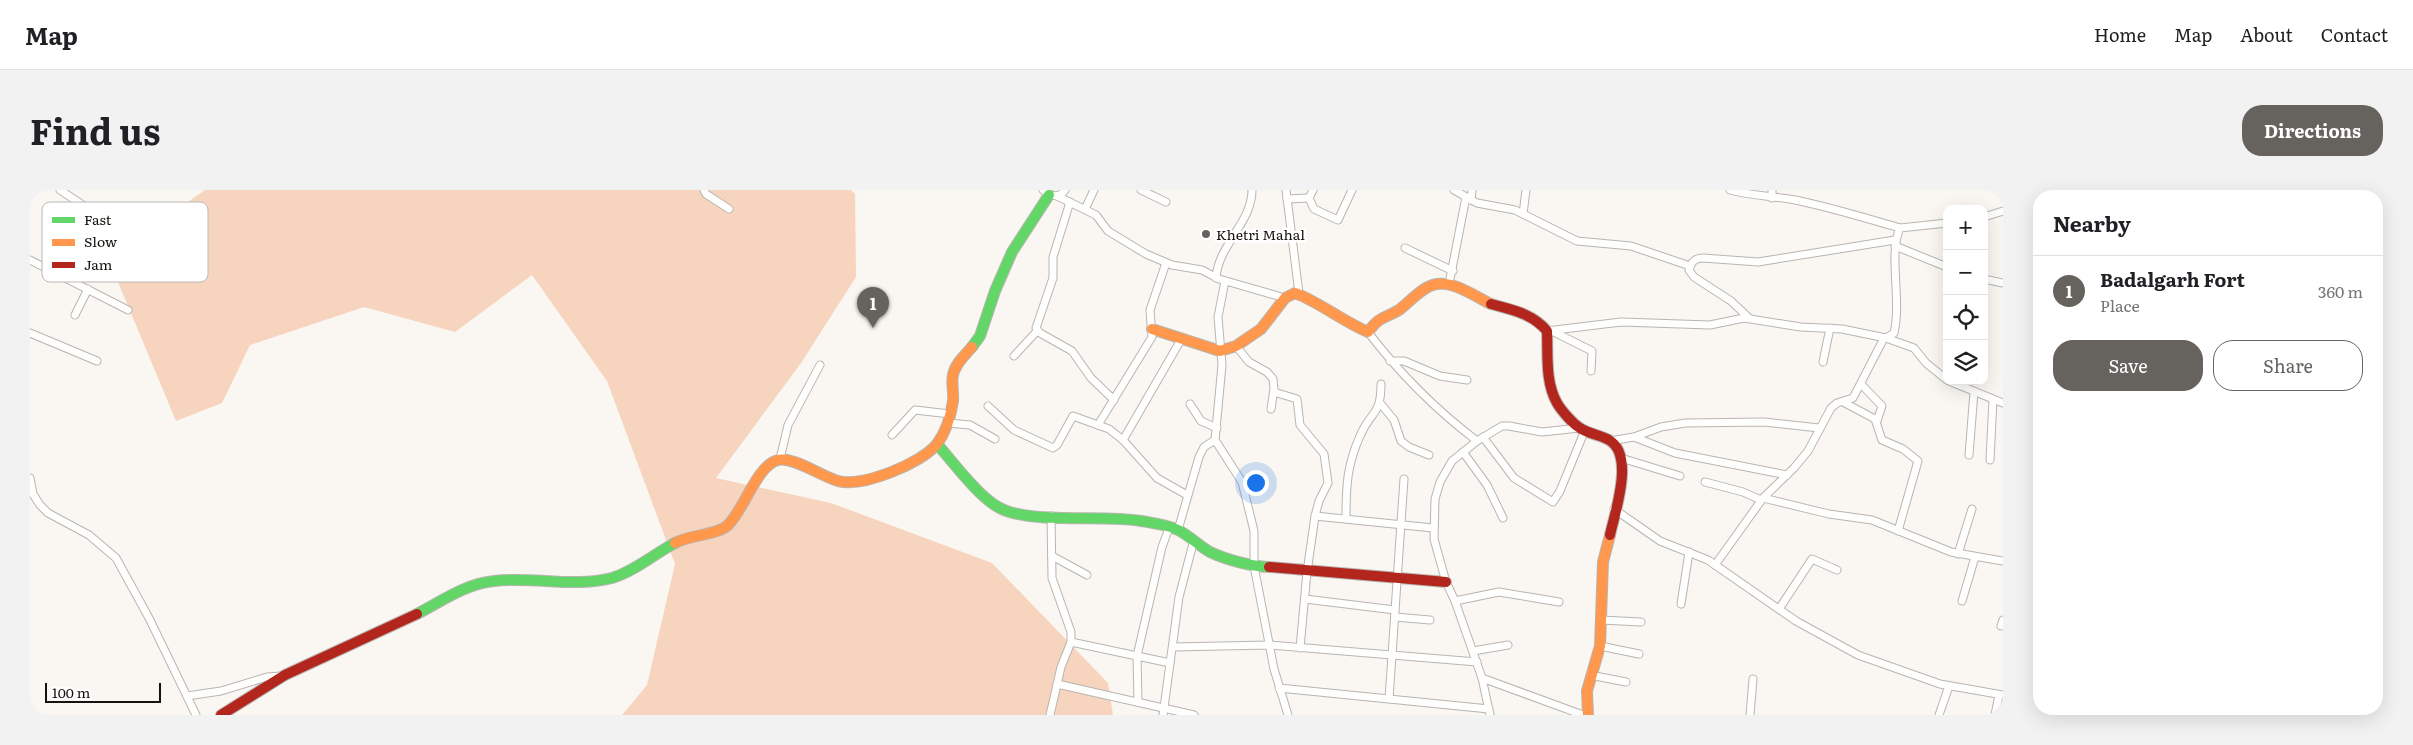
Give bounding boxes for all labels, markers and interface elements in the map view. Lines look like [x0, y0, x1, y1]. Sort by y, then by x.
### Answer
text: Map [25, 17, 78, 52]
text: Home [2094, 21, 2146, 48]
text: Map [2174, 21, 2212, 48]
text: About [2240, 21, 2293, 48]
text: Contact [2321, 21, 2388, 48]
text: Find us [30, 104, 160, 156]
button: Directions [2242, 105, 2383, 156]
legend [42, 202, 208, 282]
map controls [1943, 205, 1988, 385]
button: + [1943, 205, 1988, 250]
text: Nearby [2053, 207, 2131, 238]
text: Fast [84, 209, 112, 229]
place label: Khetri Mahal [1216, 224, 1305, 244]
marker: Khetri Mahal [1200, 228, 1212, 240]
text: Slow [84, 231, 117, 251]
button: − [1943, 250, 1988, 295]
text: Jam [84, 254, 113, 274]
text: Badalgarh Fort [2100, 265, 2245, 293]
text: 1 [2066, 279, 2072, 303]
text: 360 m [2318, 279, 2363, 303]
pin: 1 [857, 287, 889, 328]
text: Place [2100, 293, 2140, 317]
button: locate [1943, 295, 1988, 340]
button: layers [1943, 340, 1988, 385]
button: Save [2053, 340, 2203, 391]
button: Share [2213, 340, 2363, 391]
your location [1243, 470, 1269, 496]
scale bar [45, 680, 161, 703]
text: 100 m [52, 682, 90, 702]

